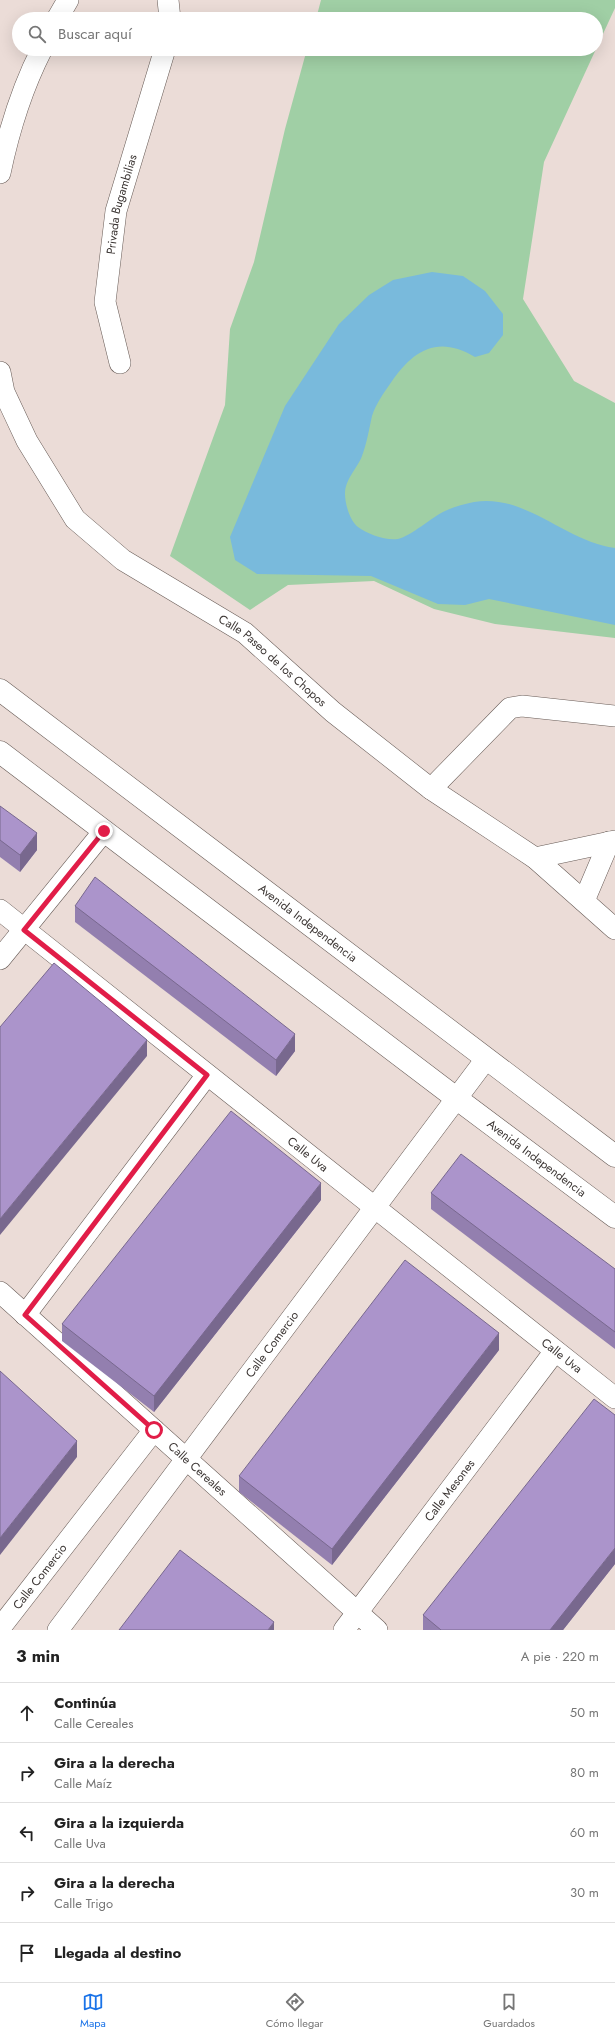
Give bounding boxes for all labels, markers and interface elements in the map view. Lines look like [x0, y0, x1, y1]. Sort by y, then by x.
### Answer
search box [12, 12, 603, 56]
icon: search [26, 23, 48, 45]
text: Buscar aquí [58, 23, 132, 45]
street label: Privada Bugambilias [102, 152, 142, 255]
street label: Calle Paseo de los Chopos [215, 610, 331, 711]
route end [95, 822, 113, 840]
street label: Avenida Independencia [254, 880, 361, 967]
street label: Avenida Independencia [483, 1115, 590, 1202]
street label: Calle Uva [283, 1132, 332, 1176]
street label: Calle Comercio [241, 1307, 303, 1381]
street label: Calle Uva [537, 1334, 586, 1378]
route start [145, 1421, 163, 1439]
street label: Calle Cereales [164, 1438, 231, 1500]
street label: Calle Mesones [420, 1455, 479, 1525]
street label: Calle Comercio [9, 1540, 72, 1613]
text: 3 min [16, 1644, 60, 1668]
text: A pie · 220 m [521, 1647, 599, 1666]
text: Continúa [54, 1692, 116, 1714]
icon: ahead [16, 1702, 38, 1724]
text: 50 m [570, 1703, 599, 1722]
text: Calle Cereales [54, 1714, 133, 1733]
text: Gira a la derecha [54, 1752, 175, 1774]
icon: right [16, 1762, 38, 1784]
text: 80 m [570, 1763, 599, 1782]
text: Calle Maíz [54, 1774, 112, 1793]
text: Gira a la izquierda [54, 1812, 184, 1834]
icon: left [16, 1822, 38, 1844]
text: 60 m [570, 1823, 599, 1842]
text: Calle Uva [54, 1834, 106, 1853]
text: Gira a la derecha [54, 1872, 175, 1894]
icon: right [16, 1882, 38, 1904]
text: 30 m [570, 1883, 599, 1902]
text: Calle Trigo [54, 1894, 113, 1913]
icon: arrive [16, 1942, 38, 1964]
text: Llegada al destino [54, 1942, 181, 1964]
tab: Mapa [80, 1991, 106, 2031]
tab: Cómo llegar [266, 1991, 323, 2031]
tab: Guardados [483, 1991, 535, 2031]

